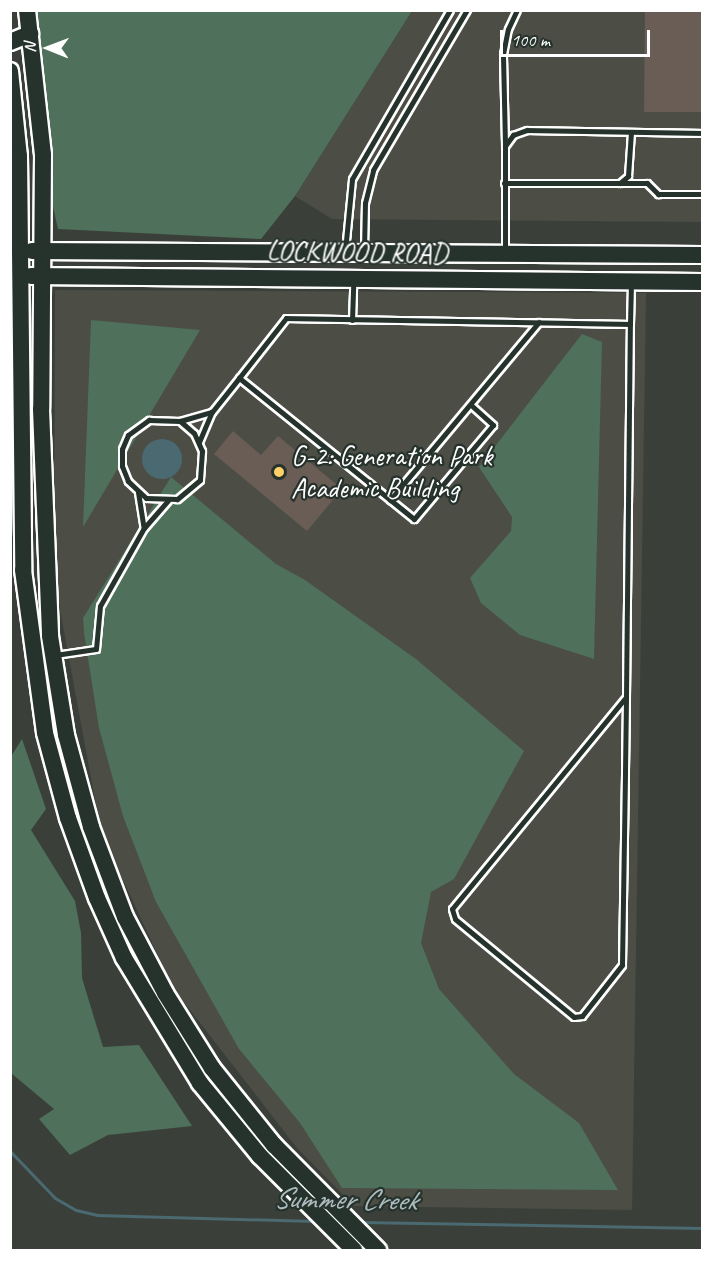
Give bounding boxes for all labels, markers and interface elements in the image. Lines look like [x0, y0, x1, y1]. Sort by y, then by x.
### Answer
north arrow [18, 18, 78, 78]
scale bar [503, 18, 653, 56]
text: 100 m [511, 29, 550, 51]
text: N [20, 43, 40, 53]
street label: LOCKWOOD ROAD [266, 234, 448, 270]
place label: G-2: Generation Park Academic Building [291, 439, 493, 505]
marker: G-2: Generation Park Academic Building [272, 465, 286, 479]
water label: Summer Creek [273, 1180, 417, 1218]

